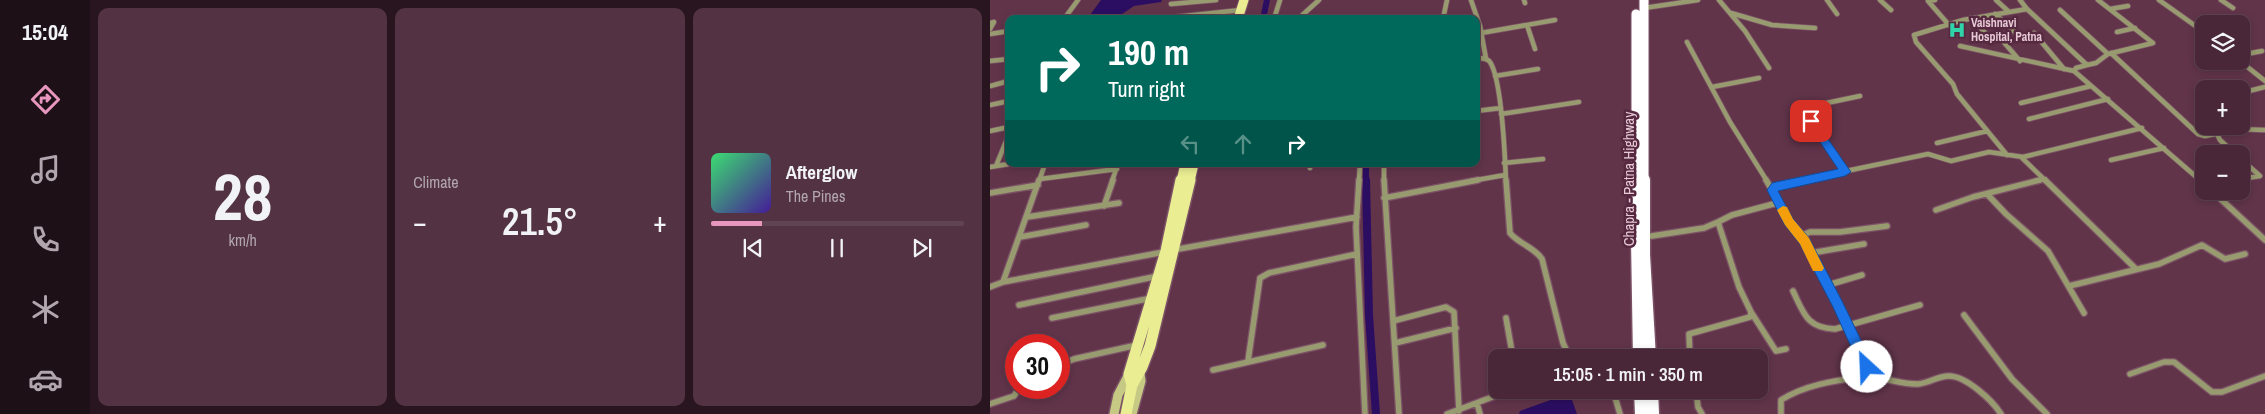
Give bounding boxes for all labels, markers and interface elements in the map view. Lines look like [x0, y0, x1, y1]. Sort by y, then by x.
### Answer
place label: Vaishnavi Hospital, Patna [1971, 15, 2043, 45]
map controls [2195, 15, 2250, 200]
button: layers [2195, 15, 2250, 70]
text: 15:04 [22, 17, 68, 47]
hospital icon: Vaishnavi Hospital, Patna [1947, 20, 1967, 40]
text: 190 m [1108, 29, 1189, 76]
icon: right [1025, 35, 1090, 100]
text: Turn right [1108, 74, 1185, 104]
button: + [2195, 80, 2250, 135]
icon: directions [28, 82, 63, 117]
pin [1790, 100, 1832, 142]
icon: arrive [1797, 107, 1825, 135]
street label: Chapra - Patna Highway [1618, 111, 1639, 246]
icon: left [1176, 130, 1204, 158]
icon: ahead [1229, 130, 1257, 158]
icon: right [1282, 130, 1310, 158]
button: − [2195, 145, 2250, 200]
icon: music [28, 152, 63, 187]
text: 28 [213, 153, 272, 240]
text: Afterglow [786, 159, 858, 185]
text: Climate [413, 171, 459, 193]
text: The Pines [786, 185, 845, 207]
text: 21.5° [502, 196, 578, 247]
text: − [413, 203, 427, 241]
text: + [653, 203, 667, 241]
icon: phone [28, 222, 63, 257]
text: km/h [228, 229, 257, 251]
icon: previous [739, 234, 767, 262]
icon: pause [823, 234, 851, 262]
icon: next [908, 234, 936, 262]
icon: climate [28, 292, 63, 327]
speed limit sign: 30 [1005, 334, 1070, 399]
position arrow [1840, 340, 1892, 392]
text: 15:05 · 1 min · 350 m [1553, 361, 1703, 387]
icon: car [28, 362, 63, 397]

